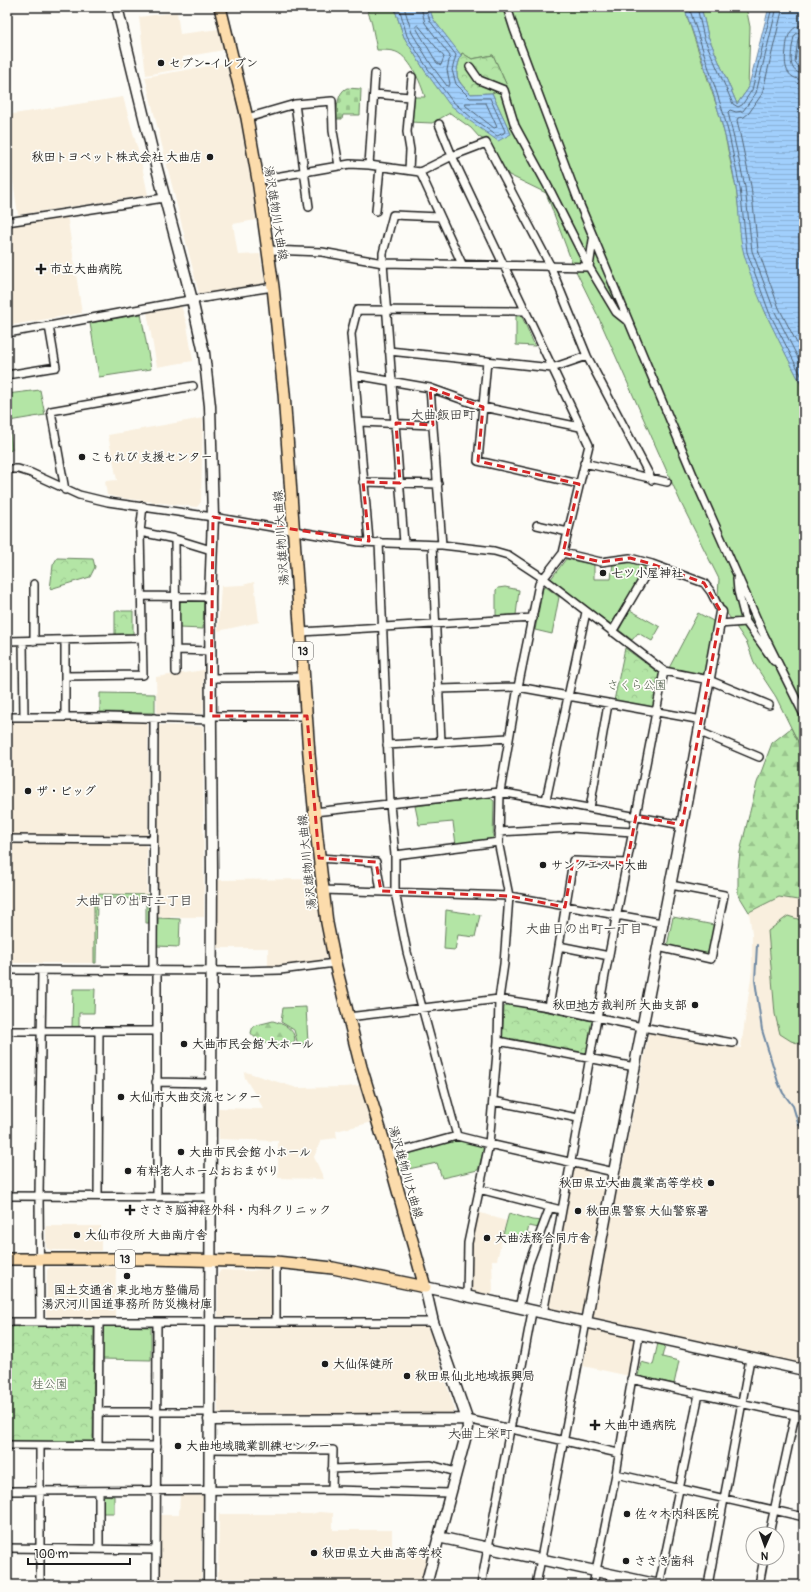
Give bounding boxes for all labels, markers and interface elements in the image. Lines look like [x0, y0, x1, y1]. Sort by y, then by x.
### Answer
place label: セブン-イレブン [169, 56, 258, 71]
marker: セブン-イレブン [156, 58, 166, 68]
place label: 秋田トヨペット株式会社 大曲店 [31, 150, 202, 165]
marker: 秋田トヨペット株式会社 大曲店 [205, 152, 215, 162]
street label: 湯沢雄物川大曲線 [261, 164, 290, 262]
place label: 市立大曲病院 [50, 262, 122, 277]
marker: 市立大曲病院 [35, 263, 47, 275]
district label: 大曲飯田町 [410, 407, 476, 423]
place label: こもれび 支援センター [90, 450, 213, 465]
marker: こもれび 支援センター [77, 452, 87, 462]
street label: 湯沢雄物川大曲線 [271, 490, 292, 586]
place label: 七ツ小屋神社 [611, 566, 683, 581]
marker: 七ツ小屋神社 [598, 568, 608, 578]
road number: 13 [293, 642, 313, 660]
park label: さくら公園 [607, 678, 667, 693]
place label: ザ・ビッグ [36, 784, 96, 799]
marker: ザ・ビッグ [23, 786, 33, 796]
street label: 湯沢雄物川大曲線 [295, 813, 320, 910]
place label: サンクエスト大曲 [551, 858, 648, 873]
marker: サンクエスト大曲 [538, 860, 548, 870]
district label: 大曲日の出町二丁目 [75, 893, 193, 909]
district label: 大曲日の出町一丁目 [525, 921, 643, 937]
place label: 秋田地方裁判所 大曲支部 [552, 998, 687, 1013]
marker: 秋田地方裁判所 大曲支部 [690, 1000, 700, 1010]
place label: 大曲市民会館 大ホール [192, 1037, 314, 1052]
marker: 大曲市民会館 大ホール [179, 1039, 189, 1049]
place label: 大仙市大曲交流センター [129, 1090, 261, 1105]
marker: 大仙市大曲交流センター [116, 1092, 126, 1102]
street label: 湯沢雄物川大曲線 [385, 1124, 426, 1220]
place label: 大曲市民会館 小ホール [189, 1145, 311, 1160]
marker: 大曲市民会館 小ホール [176, 1147, 186, 1157]
place label: 有料老人ホームおおまがり [136, 1164, 280, 1179]
marker: 有料老人ホームおおまがり [123, 1166, 133, 1176]
place label: 秋田県立大曲農業高等学校 [559, 1176, 703, 1191]
marker: 秋田県立大曲農業高等学校 [706, 1178, 716, 1188]
place label: ささき脳神経外科・内科クリニック [139, 1203, 331, 1218]
marker: ささき脳神経外科・内科クリニック [124, 1204, 136, 1216]
place label: 秋田県警察 大仙警察署 [586, 1204, 709, 1219]
marker: 秋田県警察 大仙警察署 [573, 1206, 583, 1216]
place label: 大仙市役所 大曲南庁舎 [85, 1228, 208, 1243]
marker: 大仙市役所 大曲南庁舎 [72, 1230, 82, 1240]
place label: 大曲法務合同庁舎 [495, 1231, 591, 1246]
marker: 大曲法務合同庁舎 [482, 1233, 492, 1243]
road number: 13 [115, 1250, 135, 1268]
marker: 国土交通省 東北地方整備局 湯沢河川国道事務所 防災機材庫 [122, 1271, 132, 1281]
place label: 国土交通省 東北地方整備局 湯沢河川国道事務所 防災機材庫 [42, 1283, 212, 1312]
place label: 大仙保健所 [333, 1357, 394, 1372]
marker: 大仙保健所 [320, 1359, 330, 1369]
place label: 秋田県仙北地域振興局 [415, 1369, 535, 1384]
marker: 秋田県仙北地域振興局 [402, 1371, 412, 1381]
park label: 桂公園 [32, 1377, 68, 1392]
place label: 大曲中通病院 [604, 1418, 676, 1433]
marker: 大曲中通病院 [589, 1419, 601, 1431]
district label: 大曲上栄町 [447, 1426, 513, 1442]
place label: 大曲地域職業訓練センター [186, 1439, 330, 1454]
marker: 大曲地域職業訓練センター [173, 1441, 183, 1451]
place label: 佐々木内科医院 [635, 1507, 719, 1522]
marker: 佐々木内科医院 [622, 1509, 632, 1519]
north arrow [745, 1526, 785, 1566]
scale bar [28, 1540, 130, 1566]
place label: 秋田県立大曲高等学校 [322, 1546, 442, 1561]
text: 100 m [34, 1547, 69, 1562]
marker: 秋田県立大曲高等学校 [309, 1548, 319, 1558]
text: N [760, 1549, 769, 1562]
place label: ささき歯科 [634, 1554, 694, 1569]
marker: ささき歯科 [621, 1556, 631, 1566]

